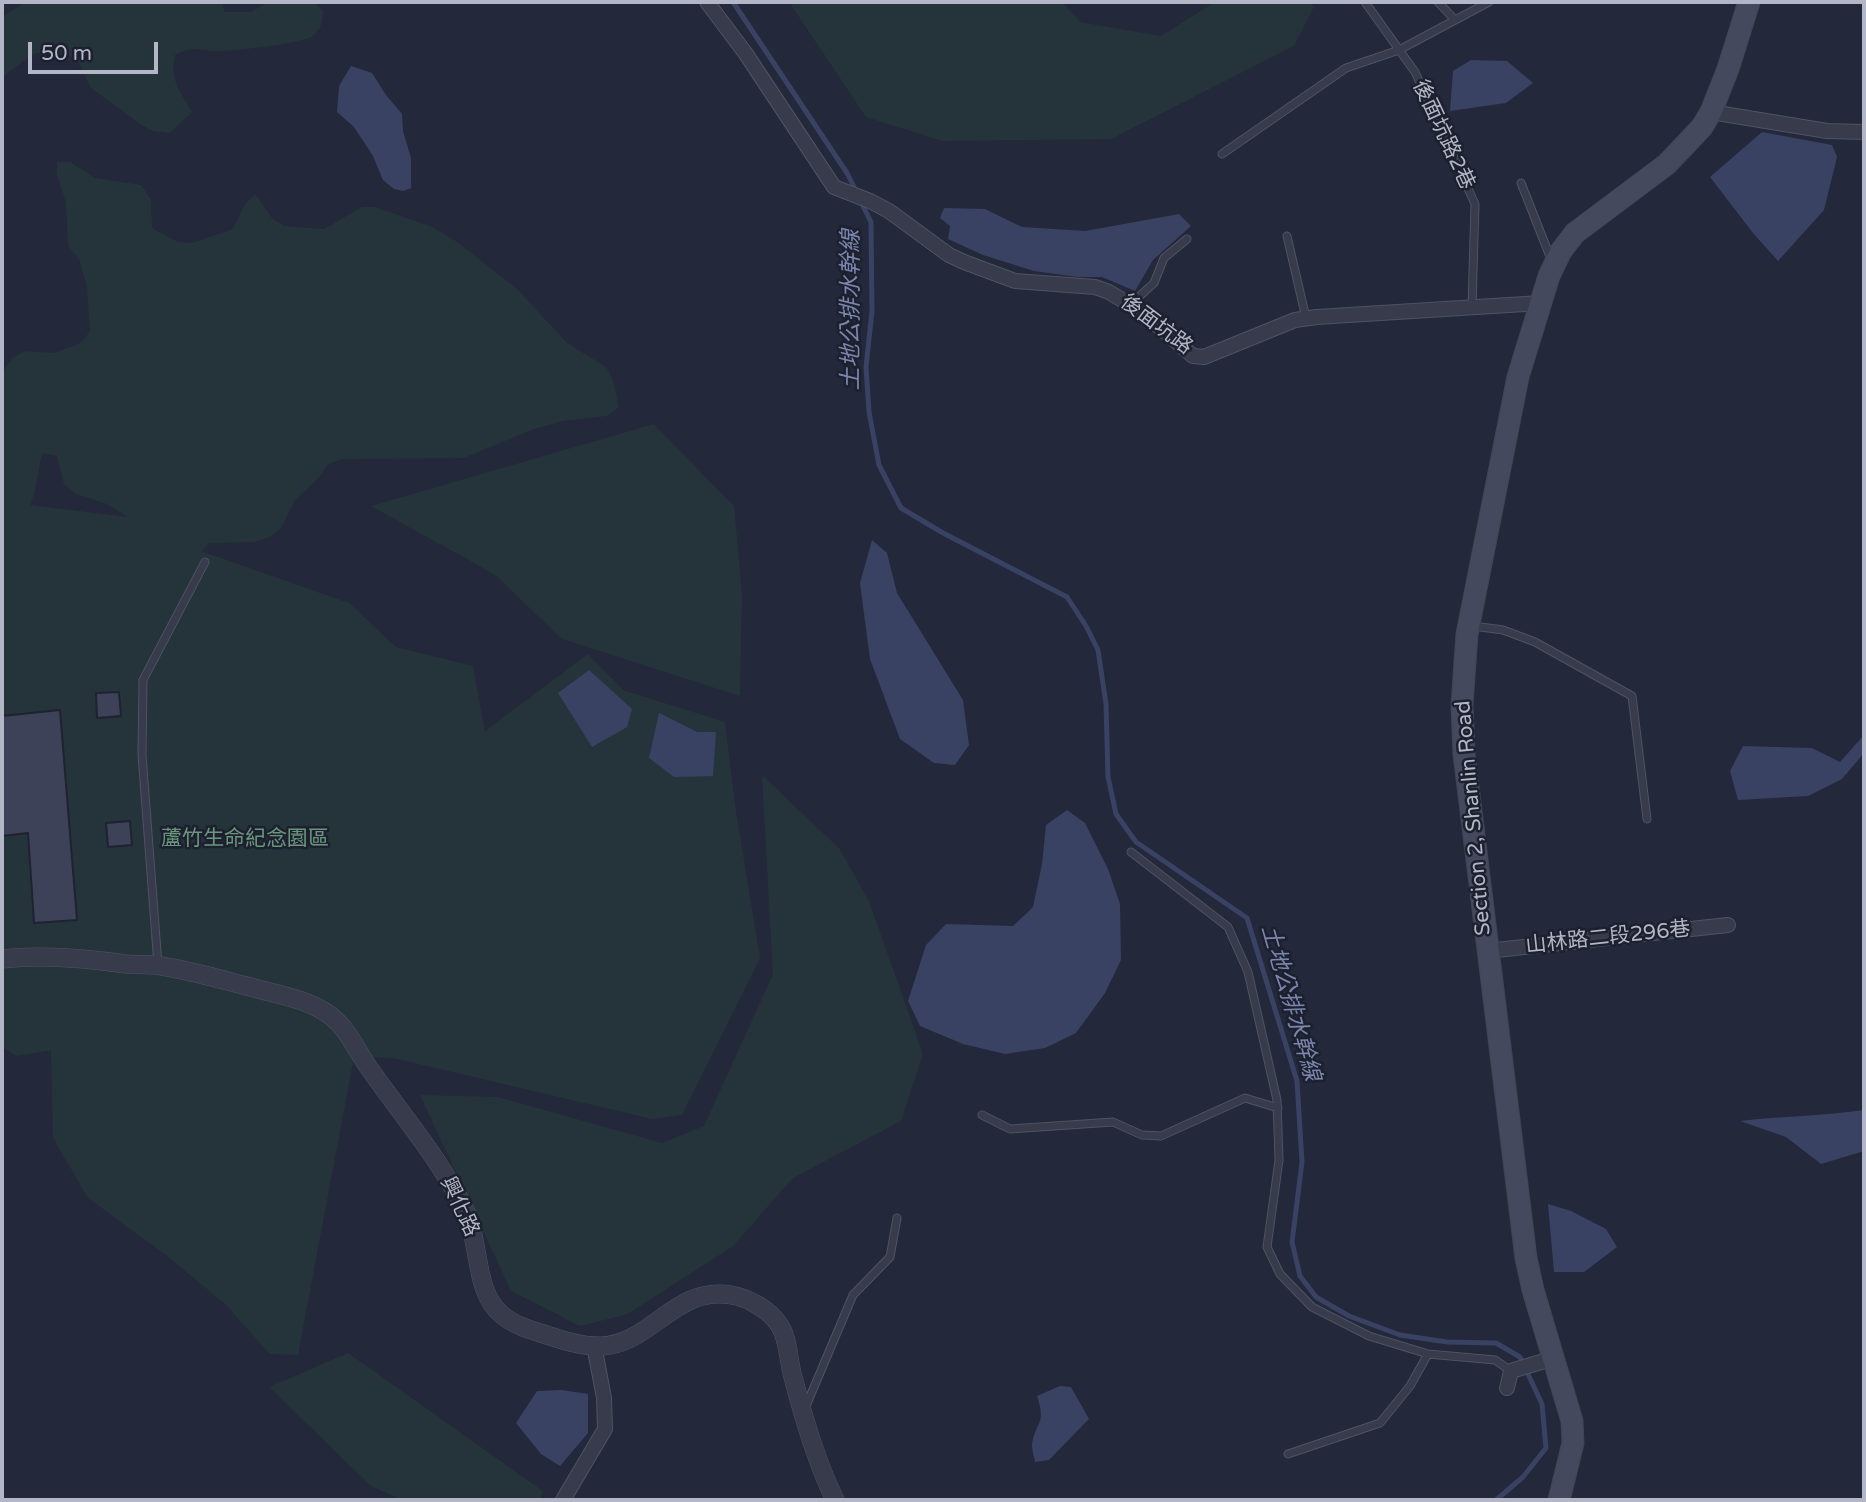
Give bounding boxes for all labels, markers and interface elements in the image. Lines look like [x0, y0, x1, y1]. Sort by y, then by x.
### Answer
scale bar [32, 28, 161, 72]
text: 50 m [41, 41, 92, 66]
street label: 後面坑路2巷 [1407, 76, 1479, 194]
water label: 土地公排水幹線 [838, 230, 866, 390]
street label: 後面坑路 [1115, 290, 1197, 360]
street label: Section 2, Shanlin Road [1451, 699, 1497, 937]
park label: 蘆竹生命紀念園區 [161, 826, 329, 852]
street label: 山林路二段296巷 [1524, 917, 1692, 959]
water label: 土地公排水幹線 [1255, 922, 1325, 1084]
street label: 興化路 [434, 1173, 484, 1241]

